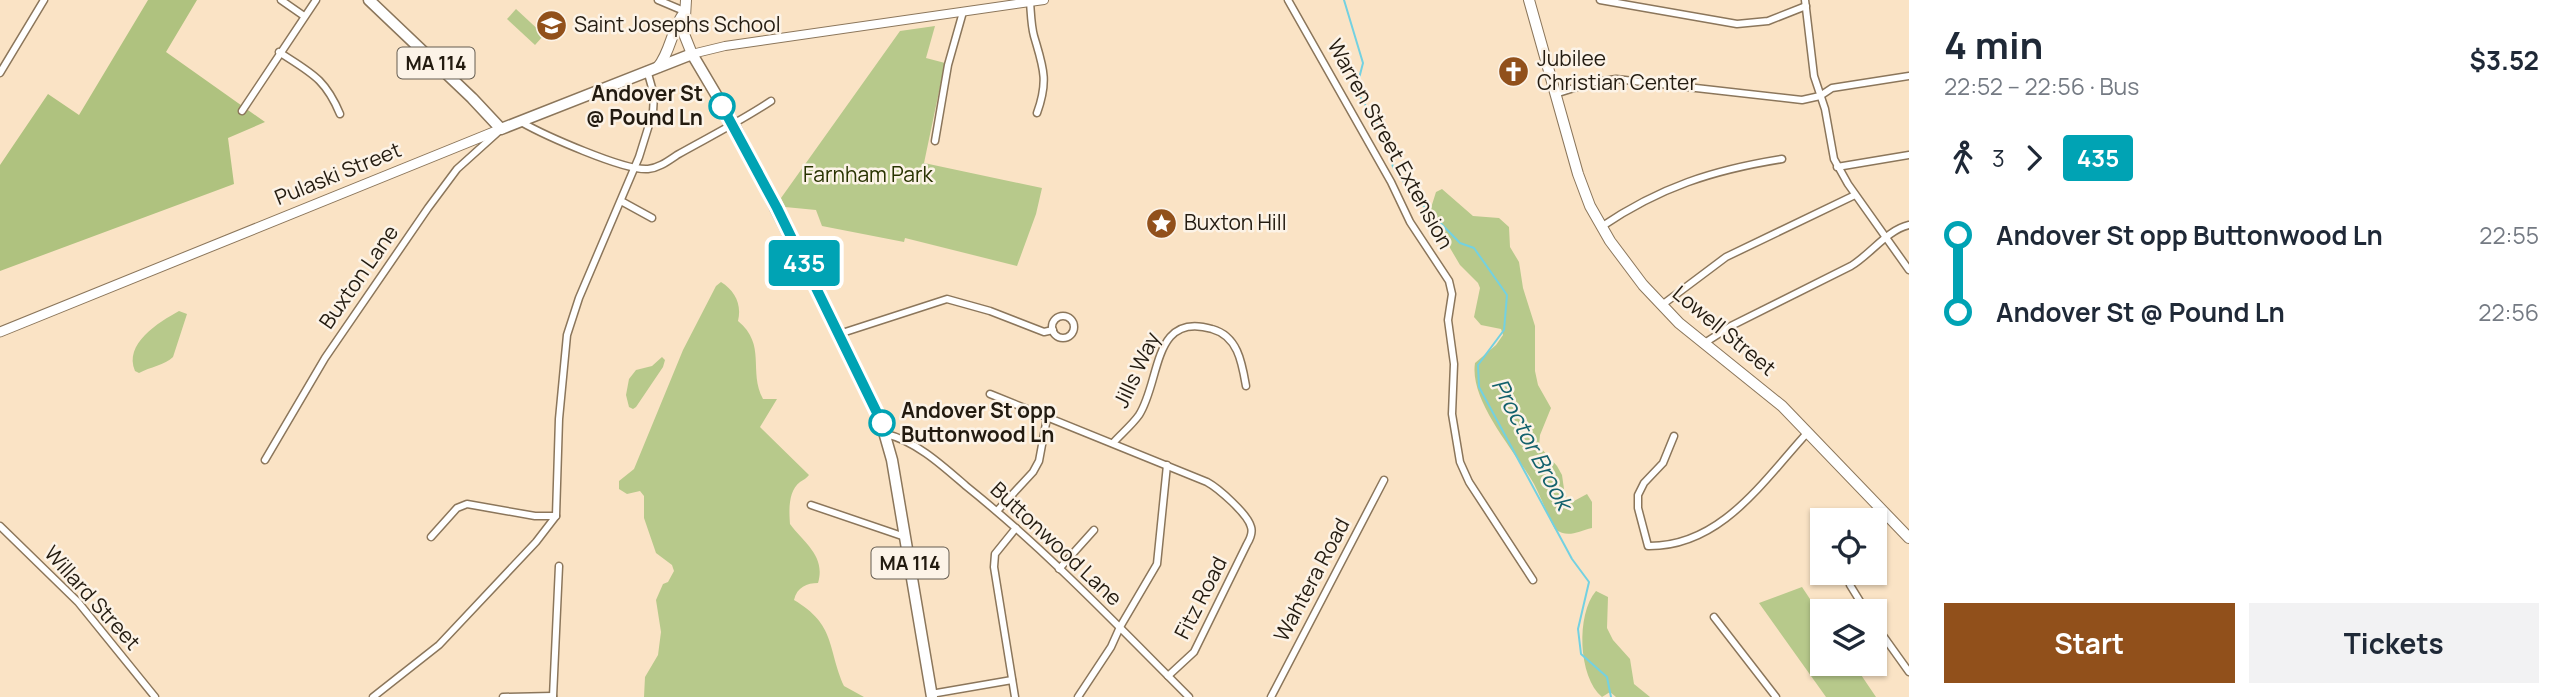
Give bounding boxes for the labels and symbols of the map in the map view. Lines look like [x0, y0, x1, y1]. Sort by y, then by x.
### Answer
school or university icon: Saint Josephs School [534, 8, 568, 42]
place label: Saint Josephs School [574, 10, 781, 38]
street label: Warren Street Extension [1321, 33, 1460, 254]
place label: Jubilee Christian Center [1537, 44, 1697, 96]
road number: MA 114 [398, 48, 474, 78]
church icon: Jubilee Christian Center [1497, 54, 1531, 88]
place label: Andover St @ Pound Ln [586, 79, 703, 131]
marker: Andover St @ Pound Ln [709, 93, 735, 119]
street label: Pulaski Street [270, 135, 405, 211]
park label: Farnham Park [803, 160, 934, 188]
place icon: Buxton Hill [1144, 206, 1178, 240]
place label: Buxton Hill [1184, 208, 1287, 236]
street label: Buxton Lane [312, 219, 404, 334]
line badge: 435 [764, 240, 844, 286]
street label: Lowell Street [1667, 279, 1782, 382]
street label: Jills Way [1106, 327, 1166, 412]
water label: Proctor Brook [1485, 372, 1583, 518]
place label: Andover St opp Buttonwood Ln [901, 396, 1056, 448]
marker: Andover St opp Buttonwood Ln [869, 410, 895, 436]
street label: Buttonwood Lane [985, 475, 1128, 611]
street label: Wahtera Road [1267, 513, 1355, 646]
street label: Willard Street [38, 539, 147, 655]
road number: MA 114 [872, 548, 948, 578]
street label: Fitz Road [1167, 552, 1233, 644]

